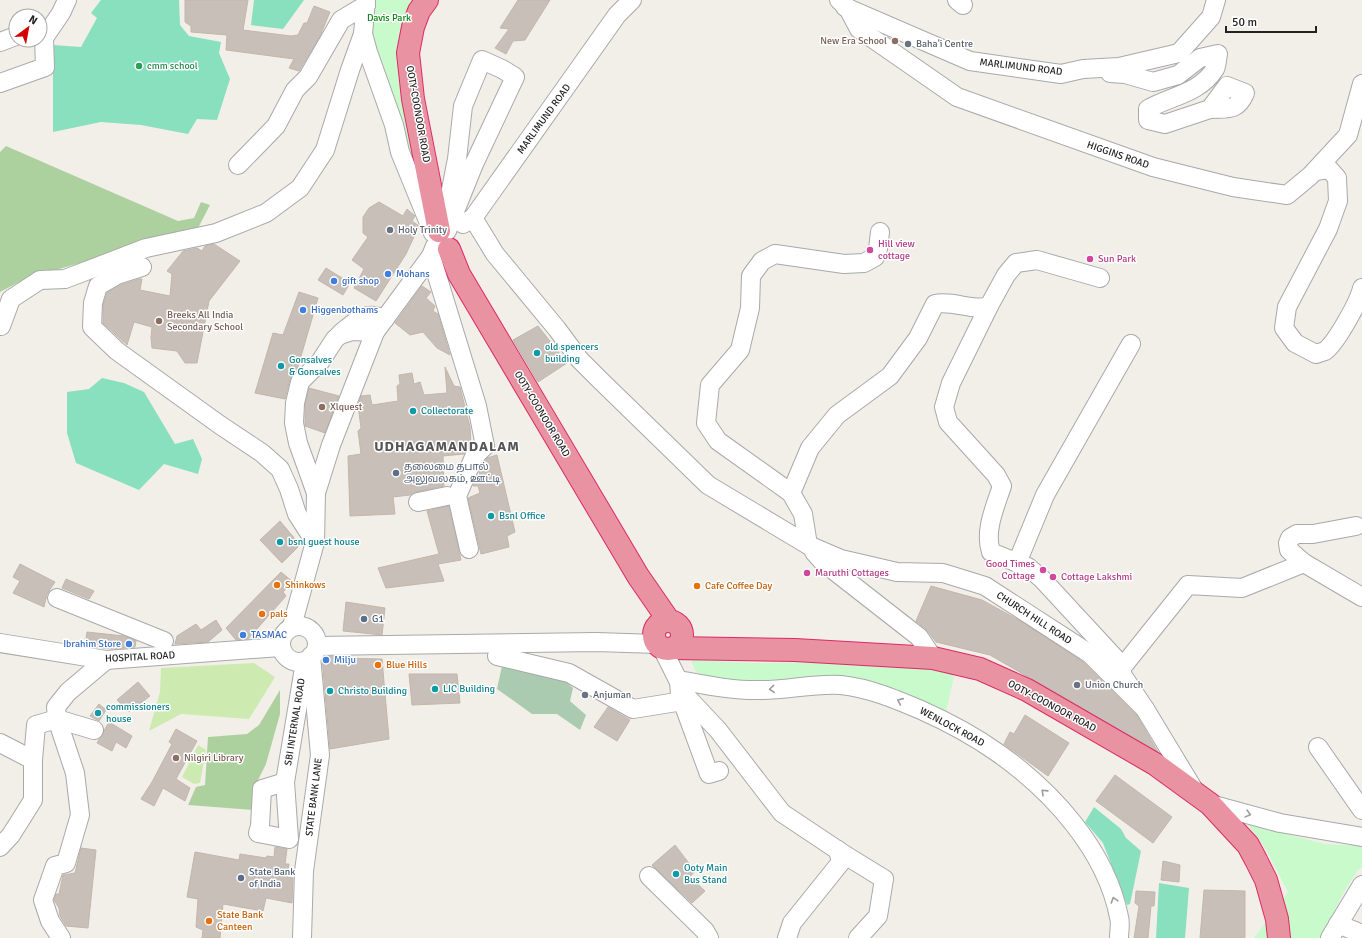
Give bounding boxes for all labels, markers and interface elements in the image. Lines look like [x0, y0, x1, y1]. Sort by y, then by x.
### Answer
north arrow [8, 8, 48, 48]
scale bar [1226, 8, 1316, 34]
text: N [26, 12, 40, 27]
park label: Davis Park [367, 12, 411, 24]
text: 50 m [1232, 15, 1257, 30]
place label: New Era School [820, 35, 887, 47]
marker: New Era School [890, 36, 900, 46]
place label: Baha'i Centre [916, 38, 973, 50]
marker: Baha'i Centre [903, 39, 913, 49]
street label: MARLIMUND ROAD [979, 56, 1063, 78]
place label: cmm school [147, 60, 198, 72]
marker: cmm school [134, 61, 144, 71]
street label: OOTY-COONOOR ROAD [404, 65, 432, 163]
street label: MARLIMUND ROAD [515, 82, 573, 156]
street label: HIGGINS ROAD [1085, 139, 1151, 171]
place label: Holy Trinity [398, 224, 447, 236]
marker: Holy Trinity [385, 225, 395, 235]
place label: Hill view cottage [878, 238, 915, 262]
marker: Hill view cottage [865, 245, 875, 255]
place label: Sun Park [1098, 253, 1136, 265]
marker: Sun Park [1085, 254, 1095, 264]
place label: Mohans [396, 268, 430, 280]
marker: Mohans [383, 269, 393, 279]
place label: gift shop [342, 275, 379, 287]
marker: gift shop [329, 276, 339, 286]
place label: Higgenbothams [311, 304, 379, 316]
marker: Higgenbothams [298, 305, 308, 315]
place label: Breeks All India Secondary School [167, 309, 243, 333]
marker: Breeks All India Secondary School [154, 316, 164, 326]
place label: old spencers building [545, 341, 599, 365]
marker: old spencers building [532, 348, 542, 358]
place label: Gonsalves & Gonsalves [289, 354, 341, 378]
marker: Gonsalves & Gonsalves [276, 361, 286, 371]
street label: OOTY-COONOOR ROAD [512, 369, 572, 459]
place label: Xlquest [330, 401, 363, 413]
marker: Xlquest [317, 402, 327, 412]
place label: Collectorate [421, 405, 473, 417]
marker: Collectorate [408, 406, 418, 416]
district label: UDHAGAMANDALAM [374, 438, 520, 455]
place label: தலைமை தபால் அலுவலகம், ஊட்டி [404, 461, 500, 485]
marker: தலைமை தபால் அலுவலகம், ஊட்டி [391, 468, 401, 478]
place label: Bsnl Office [499, 510, 545, 522]
marker: Bsnl Office [486, 511, 496, 521]
place label: bsnl guest house [288, 536, 360, 548]
marker: bsnl guest house [275, 537, 285, 547]
place label: Good Times Cottage [986, 558, 1036, 582]
marker: Good Times Cottage [1038, 565, 1048, 575]
place label: Maruthi Cottages [815, 567, 890, 579]
marker: Maruthi Cottages [802, 568, 812, 578]
place label: Cottage Lakshmi [1061, 571, 1132, 583]
marker: Cottage Lakshmi [1048, 572, 1058, 582]
place label: Shinkows [285, 579, 326, 591]
marker: Shinkows [272, 580, 282, 590]
place label: Cafe Coffee Day [705, 580, 772, 592]
marker: Cafe Coffee Day [692, 581, 702, 591]
street label: CHURCH HILL ROAD [994, 589, 1074, 647]
place label: pals [270, 608, 288, 620]
marker: pals [257, 609, 267, 619]
place label: G1 [372, 613, 384, 625]
marker: G1 [359, 614, 369, 624]
place label: TASMAC [251, 629, 287, 641]
marker: TASMAC [238, 630, 248, 640]
place label: Ibrahim Store [63, 638, 121, 650]
marker: Ibrahim Store [124, 639, 134, 649]
street label: HOSPITAL ROAD [105, 649, 175, 665]
place label: Milju [334, 654, 356, 666]
marker: Milju [321, 655, 331, 665]
place label: Blue Hills [386, 659, 428, 671]
marker: Blue Hills [373, 660, 383, 670]
street label: SBI INTERNAL ROAD [282, 678, 308, 766]
street label: OOTY-COONOOR ROAD [1006, 678, 1098, 734]
place label: Union Church [1085, 679, 1143, 691]
marker: Union Church [1072, 680, 1082, 690]
place label: LIC Building [443, 683, 495, 695]
marker: LIC Building [430, 684, 440, 694]
place label: Christo Building [338, 685, 407, 697]
one-way arrow [769, 685, 775, 694]
marker: Christo Building [325, 686, 335, 696]
place label: Anjuman [593, 689, 631, 701]
marker: Anjuman [580, 690, 590, 700]
one-way arrow [896, 698, 904, 706]
place label: commissioners house [106, 701, 170, 725]
street label: WENLOCK ROAD [918, 705, 986, 749]
marker: commissioners house [93, 708, 103, 718]
place label: Nilgiri Library [184, 752, 244, 764]
marker: Nilgiri Library [171, 753, 181, 763]
street label: STATE BANK LANE [303, 757, 325, 837]
one-way arrow [1041, 789, 1049, 797]
one-way arrow [1244, 809, 1251, 818]
place label: Ooty Main Bus Stand [684, 862, 727, 886]
place label: State Bank of India [249, 866, 295, 890]
marker: Ooty Main Bus Stand [671, 869, 681, 879]
marker: State Bank of India [236, 873, 246, 883]
one-way arrow [1110, 897, 1119, 904]
place label: State Bank Canteen [217, 909, 263, 933]
marker: State Bank Canteen [204, 916, 214, 926]

